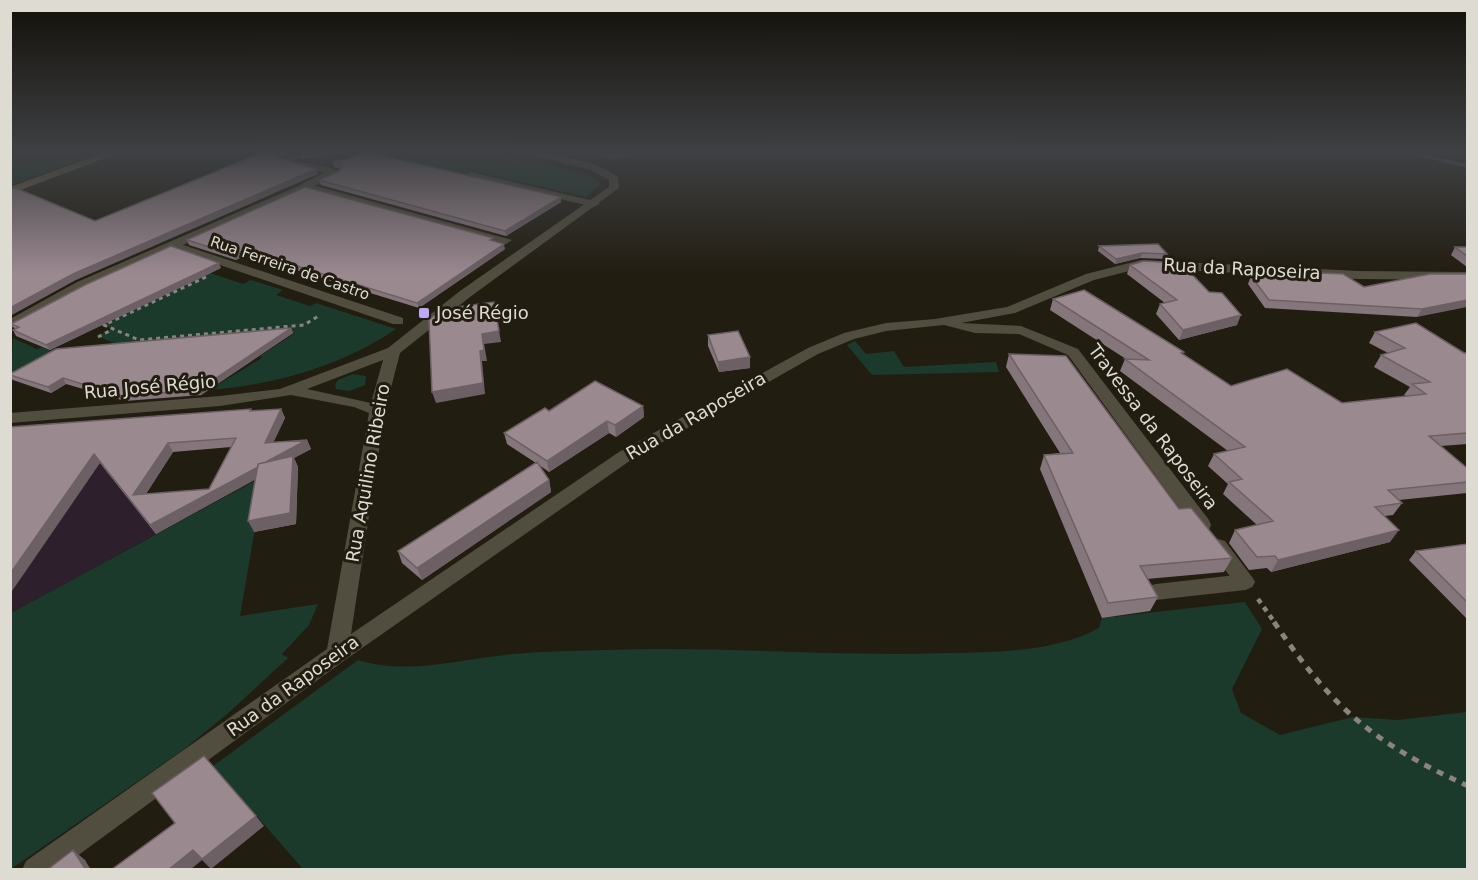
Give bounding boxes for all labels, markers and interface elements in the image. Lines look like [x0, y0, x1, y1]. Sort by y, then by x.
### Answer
street label: Rua Ferreira de Castro [208, 232, 372, 304]
street label: Rua da Raposeira [1163, 254, 1321, 283]
place label: José Régio [435, 302, 529, 323]
marker: José Régio [417, 306, 431, 320]
street label: Travessa da Raposeira [1084, 339, 1222, 514]
street label: Rua da Raposeira [622, 367, 769, 464]
street label: Rua José Régio [83, 370, 217, 403]
street label: Rua Aquilino Ribeiro [341, 382, 394, 564]
street label: Rua da Raposeira [223, 631, 363, 740]

